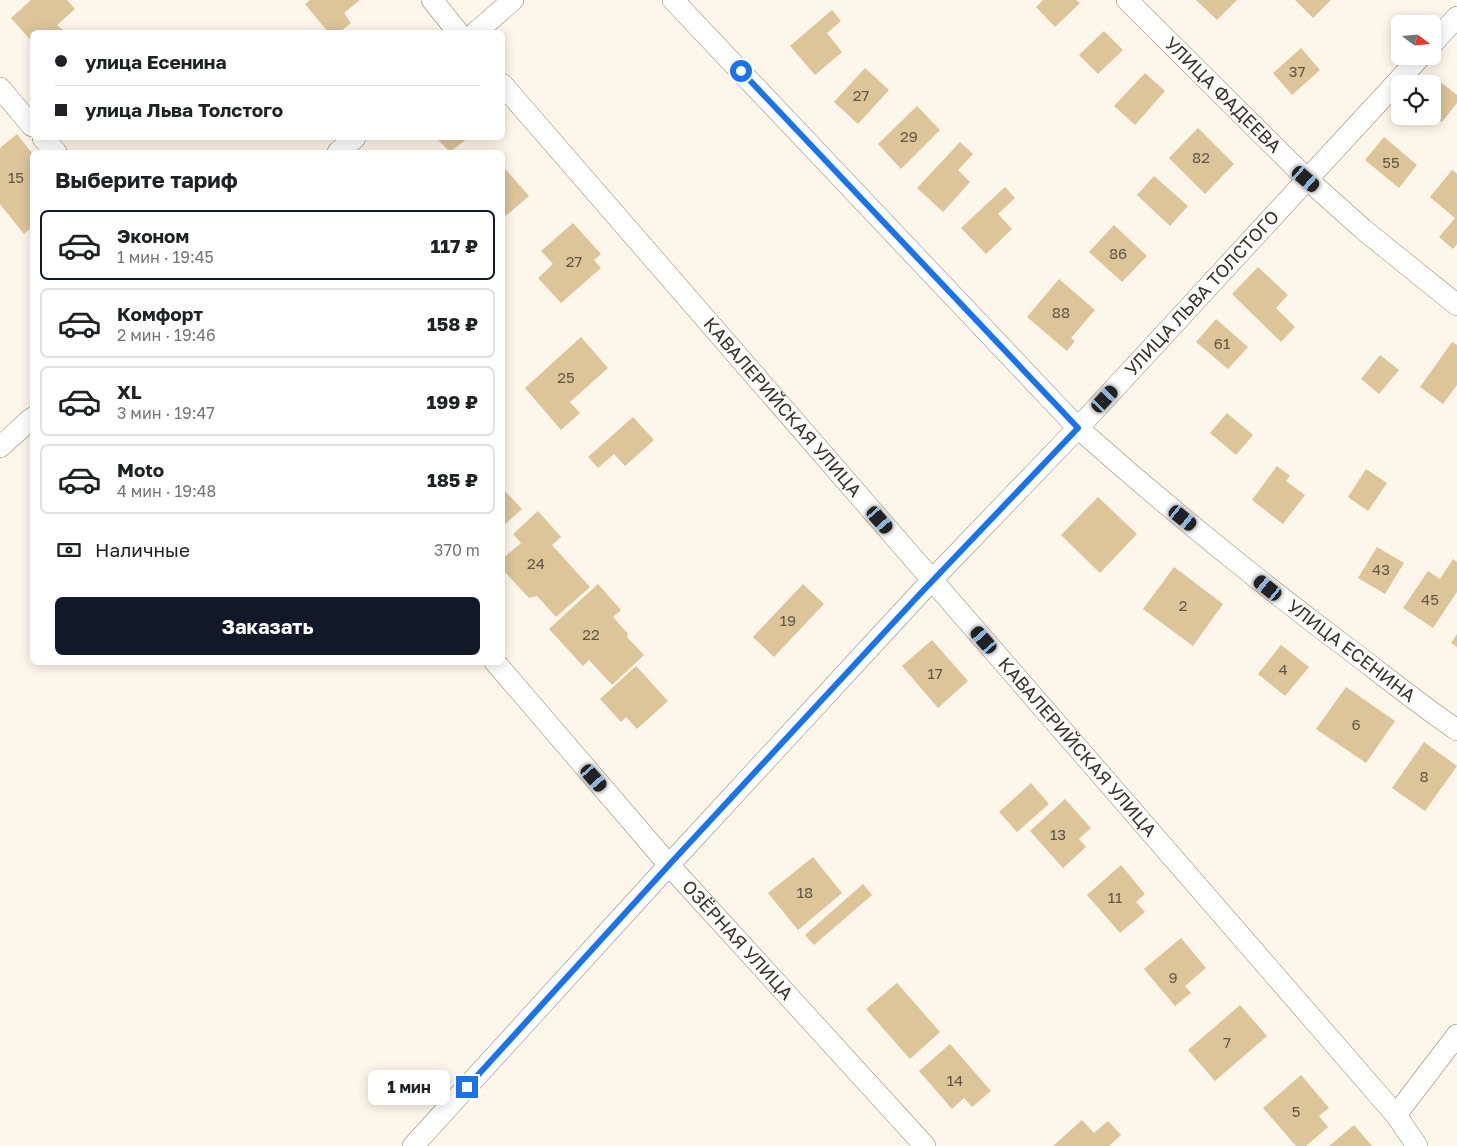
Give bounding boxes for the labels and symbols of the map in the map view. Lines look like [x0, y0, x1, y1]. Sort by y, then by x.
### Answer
north arrow [1391, 15, 1441, 65]
street label: УЛИЦА ФАДЕЕВА [1161, 32, 1286, 157]
route start [730, 60, 752, 82]
house number: 37 [1289, 62, 1305, 80]
house number: 27 [853, 86, 869, 104]
house number: 29 [900, 127, 918, 145]
house number: 82 [1192, 148, 1210, 166]
house number: 55 [1382, 153, 1400, 171]
car [1289, 163, 1322, 195]
house number: 15 [8, 168, 24, 186]
street label: УЛИЦА ЛЬВА ТОЛСТОГО [1120, 205, 1283, 380]
house number: 86 [1109, 244, 1127, 262]
house number: 27 [566, 252, 582, 270]
house number: 88 [1052, 303, 1070, 321]
street label: КАВАЛЕРИЙСКАЯ УЛИЦА [699, 313, 867, 501]
house number: 61 [1214, 334, 1230, 352]
house number: 25 [557, 368, 575, 386]
car [1089, 383, 1120, 415]
car [1166, 503, 1199, 533]
car [864, 504, 895, 536]
house number: 24 [527, 554, 545, 572]
house number: 43 [1372, 560, 1390, 578]
car [1251, 573, 1284, 603]
house number: 45 [1421, 590, 1439, 608]
street label: УЛИЦА ЕСЕНИНА [1283, 594, 1420, 706]
house number: 2 [1179, 596, 1187, 614]
house number: 19 [780, 611, 796, 629]
car [968, 624, 999, 656]
house number: 22 [582, 625, 600, 643]
street label: КАВАЛЕРИЙСКАЯ УЛИЦА [994, 653, 1162, 841]
house number: 4 [1278, 660, 1288, 678]
house number: 17 [927, 664, 943, 682]
house number: 6 [1351, 715, 1361, 733]
car [578, 762, 609, 794]
house number: 8 [1419, 767, 1429, 785]
house number: 13 [1050, 825, 1066, 843]
street label: ОЗЁРНАЯ УЛИЦА [678, 875, 798, 1004]
house number: 18 [797, 883, 813, 901]
house number: 11 [1108, 888, 1122, 906]
house number: 9 [1168, 968, 1178, 986]
house number: 7 [1223, 1033, 1231, 1051]
callout: 1 мин [367, 1070, 450, 1104]
house number: 14 [947, 1071, 963, 1089]
route end [456, 1076, 478, 1098]
house number: 5 [1292, 1102, 1300, 1120]

